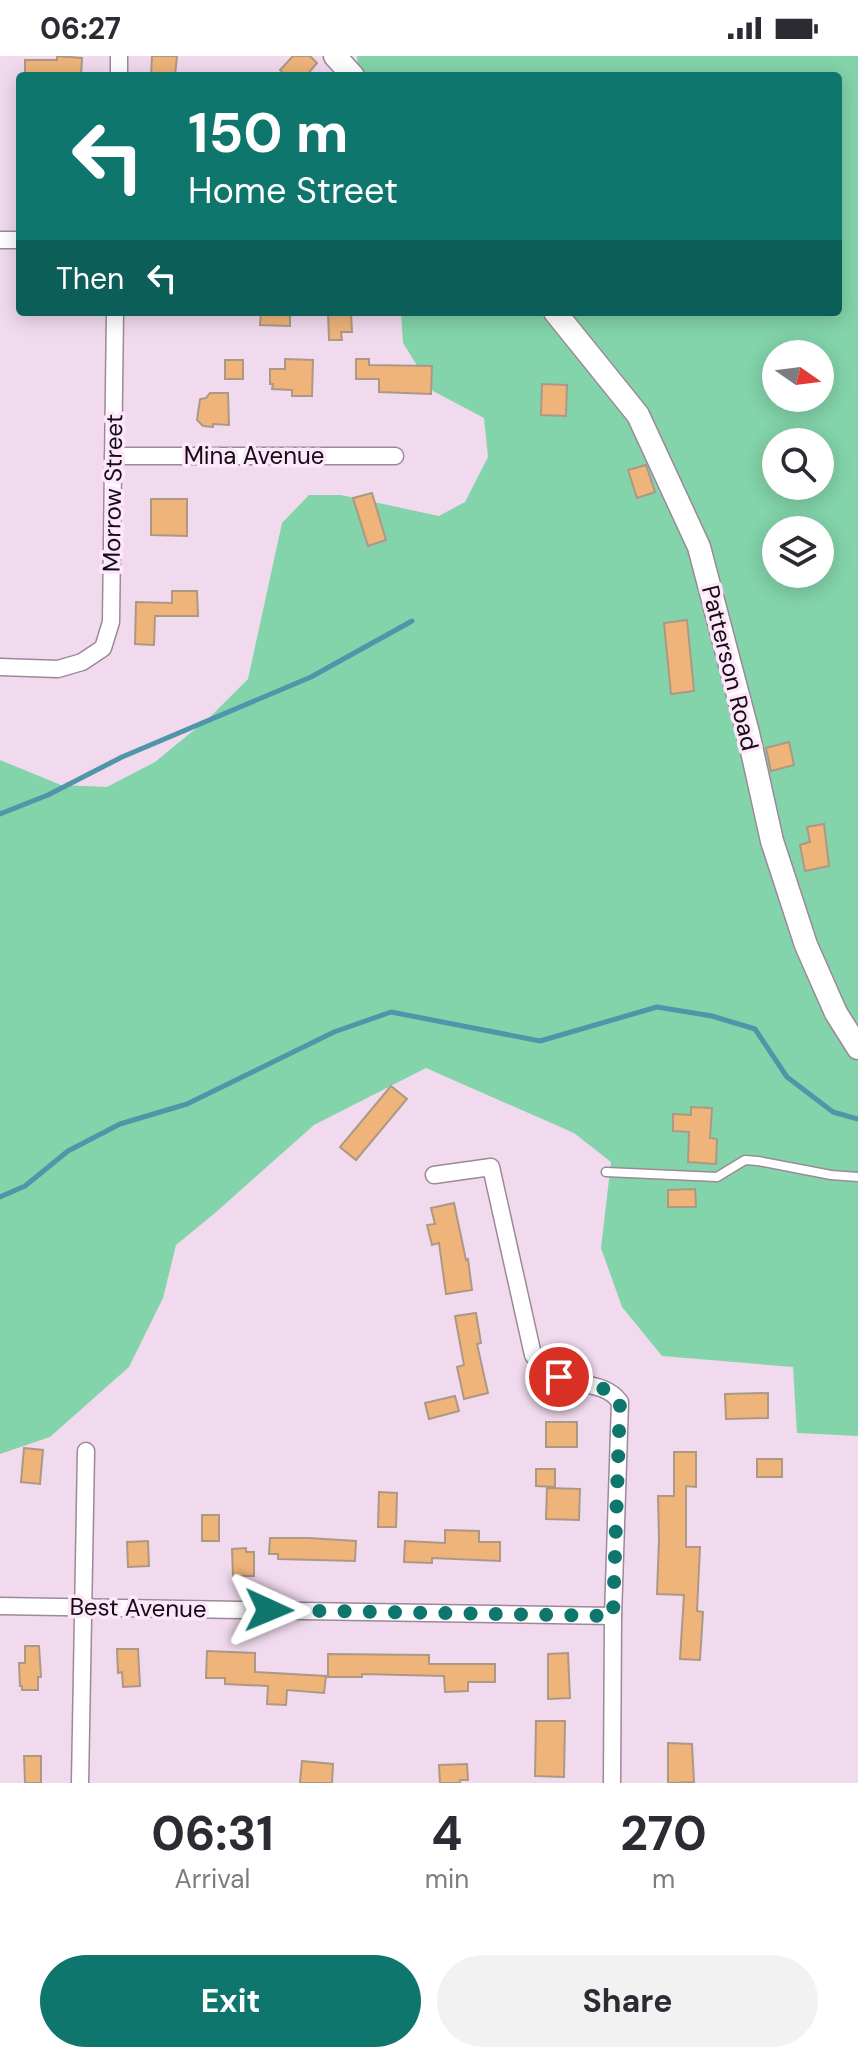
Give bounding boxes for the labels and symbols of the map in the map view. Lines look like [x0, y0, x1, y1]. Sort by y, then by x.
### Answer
north arrow [762, 340, 834, 412]
street label: Morrow Street [96, 414, 129, 572]
street label: Mina Avenue [184, 440, 324, 471]
street label: Patterson Road [695, 582, 766, 754]
pin [525, 1343, 593, 1411]
position arrow [227, 1568, 311, 1652]
street label: Best Avenue [69, 1591, 207, 1624]

